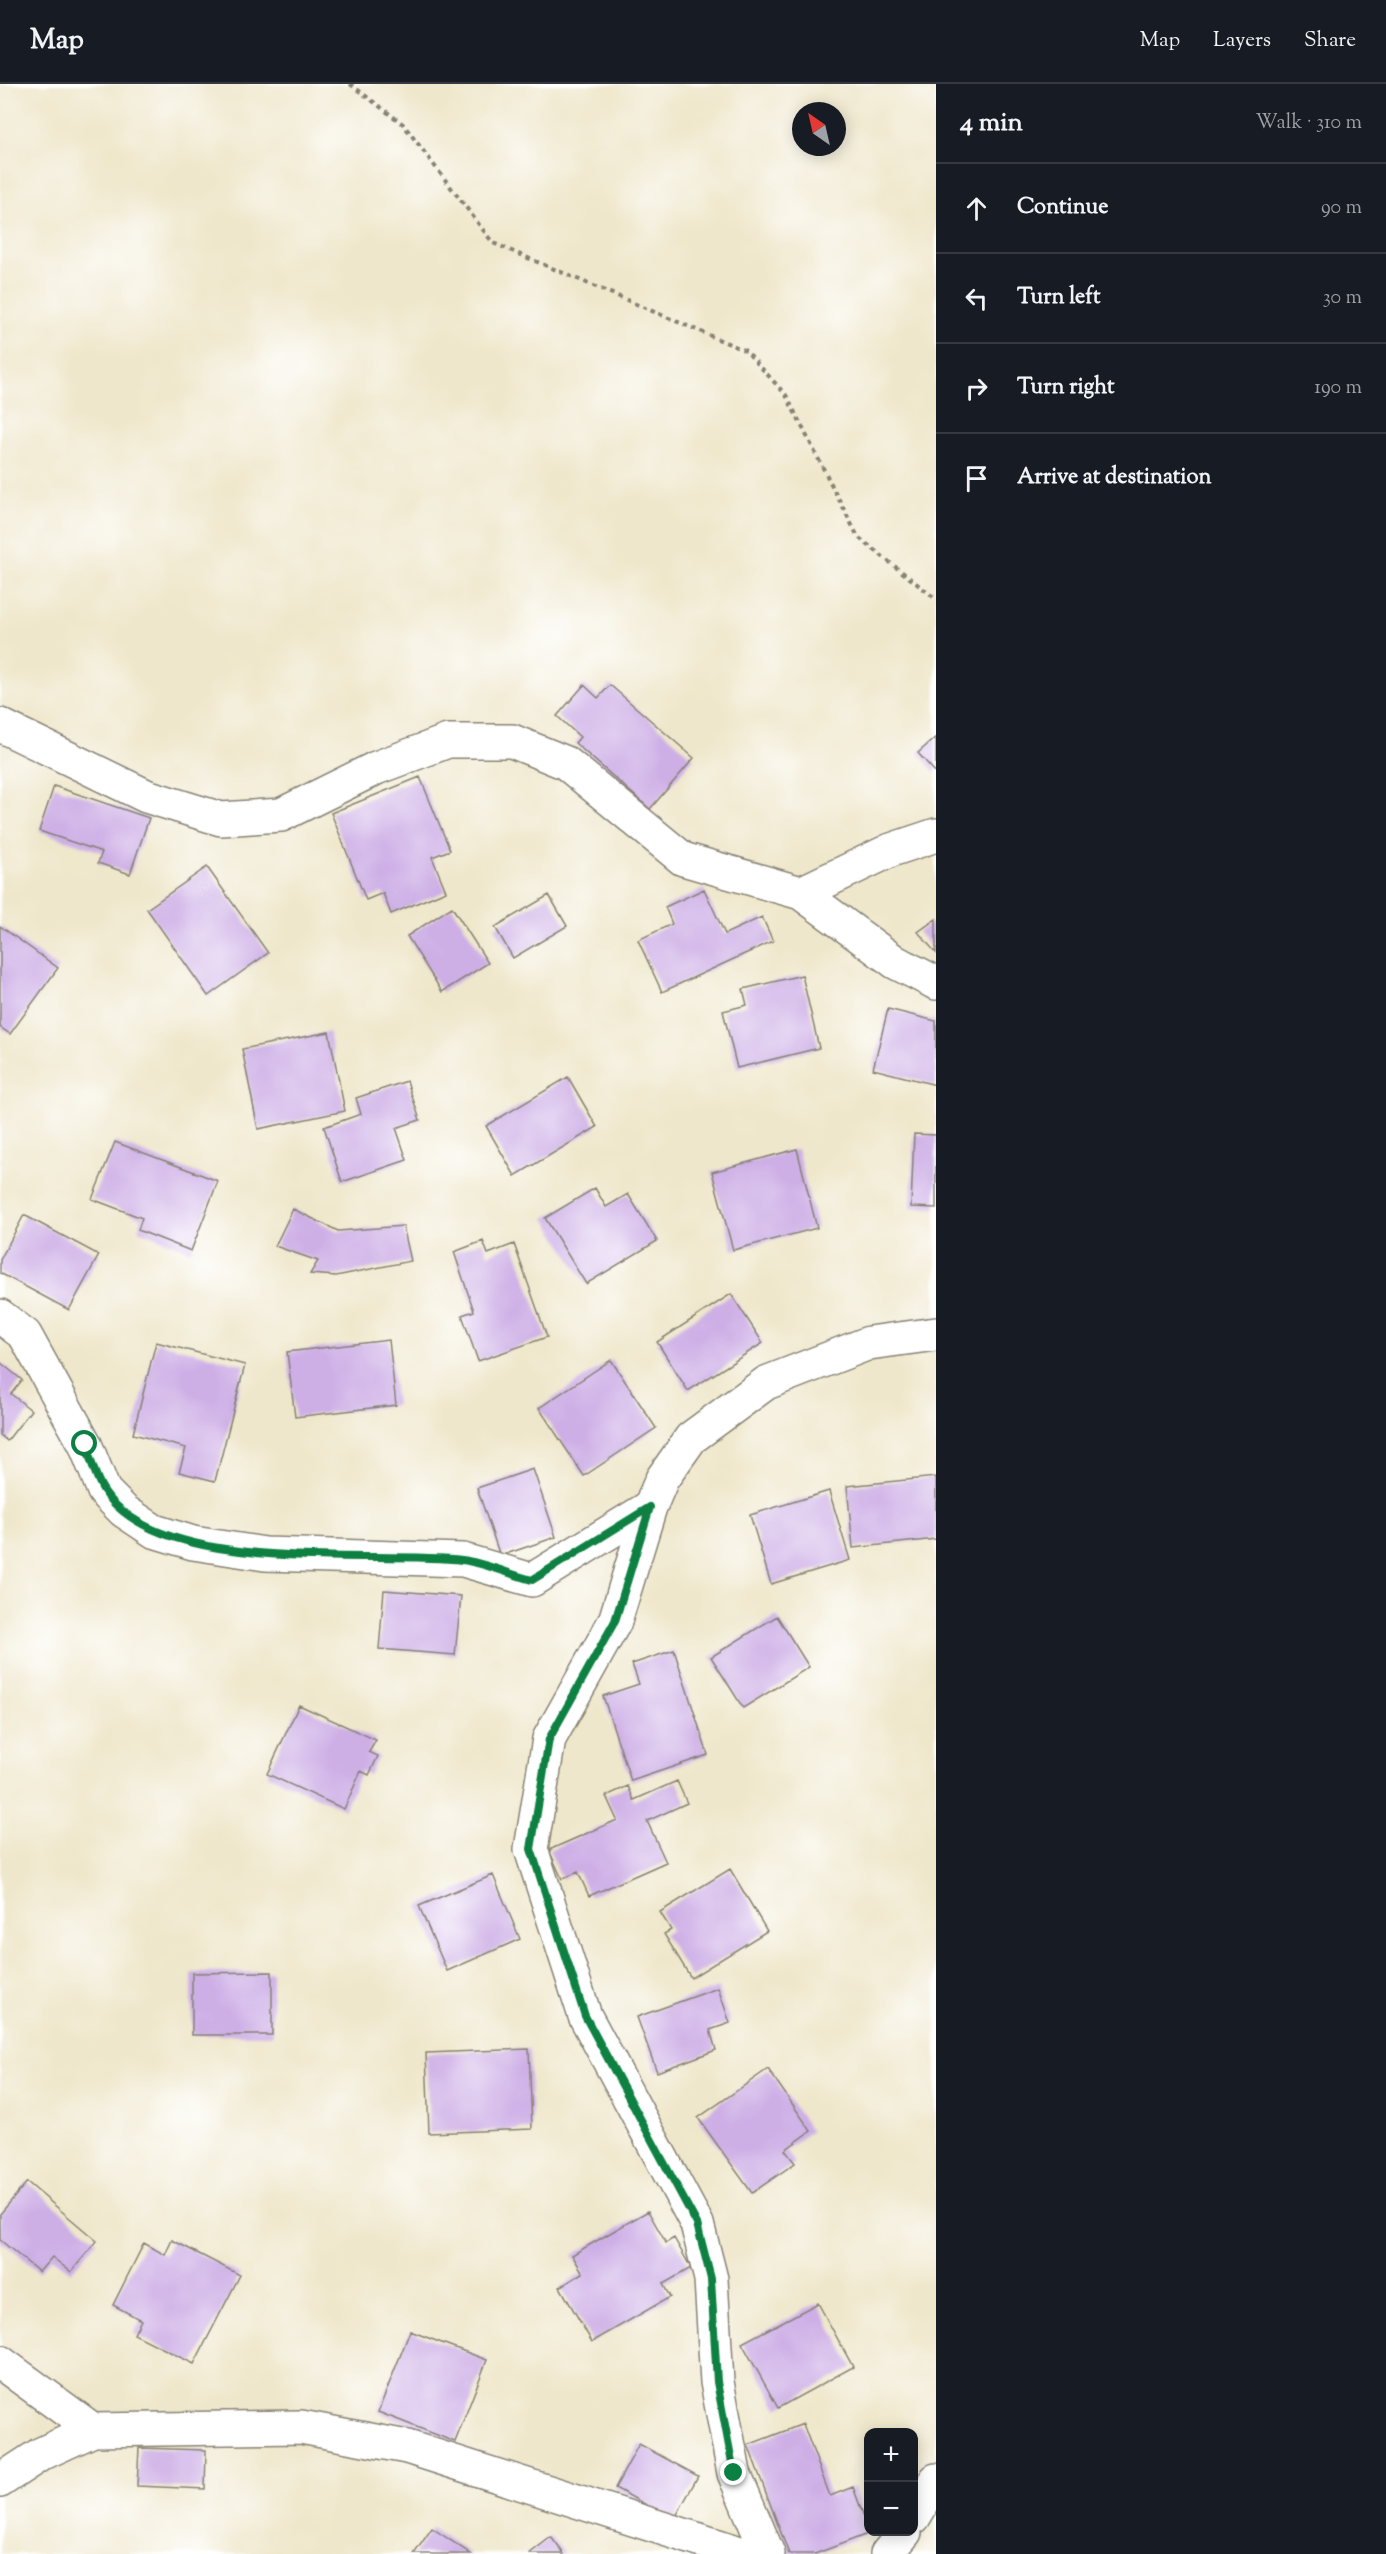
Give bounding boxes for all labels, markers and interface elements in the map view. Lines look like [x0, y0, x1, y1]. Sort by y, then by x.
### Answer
text: Map [30, 21, 84, 61]
text: Map [1140, 26, 1180, 56]
text: Layers [1213, 26, 1271, 56]
text: Share [1304, 26, 1356, 56]
north arrow [792, 102, 846, 156]
text: 4 min [960, 105, 1023, 142]
text: Walk · 310 m [1255, 109, 1362, 138]
icon: ahead [960, 192, 993, 225]
text: Continue [1017, 192, 1108, 224]
text: 90 m [1321, 194, 1362, 223]
icon: left [960, 282, 993, 315]
text: Turn left [1017, 282, 1100, 314]
text: 30 m [1323, 284, 1362, 313]
icon: right [960, 372, 993, 405]
text: Turn right [1017, 372, 1114, 404]
text: 190 m [1314, 374, 1362, 403]
icon: arrive [960, 462, 993, 495]
text: Arrive at destination [1017, 462, 1212, 494]
route start [71, 1430, 97, 1456]
map controls [864, 2428, 918, 2536]
button: + [864, 2428, 918, 2482]
route end [720, 2459, 746, 2485]
button: − [864, 2482, 918, 2536]

